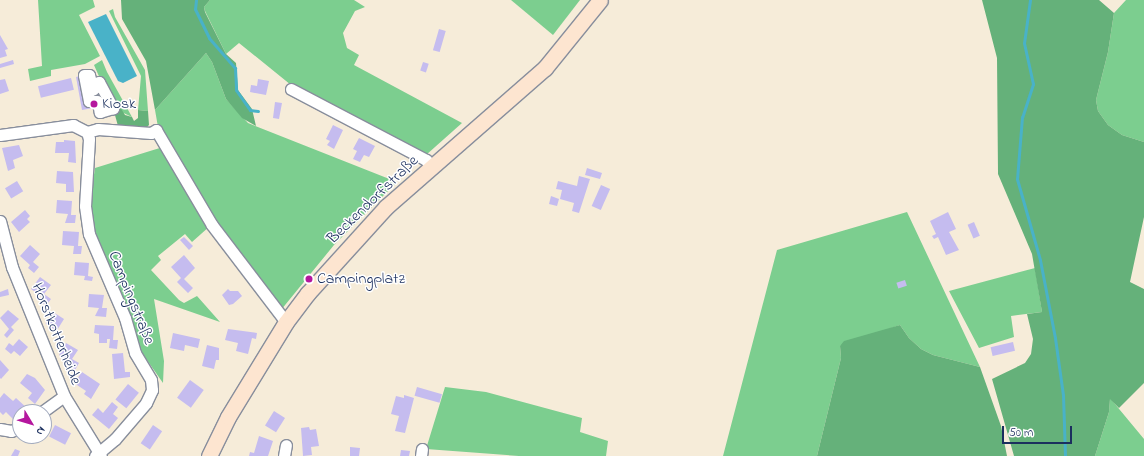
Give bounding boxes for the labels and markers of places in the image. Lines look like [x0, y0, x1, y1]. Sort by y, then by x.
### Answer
place label: Kiosk [102, 94, 136, 114]
marker: Kiosk [89, 99, 99, 109]
place label: Campingplatz [317, 269, 405, 289]
marker: Campingplatz [304, 274, 314, 284]

